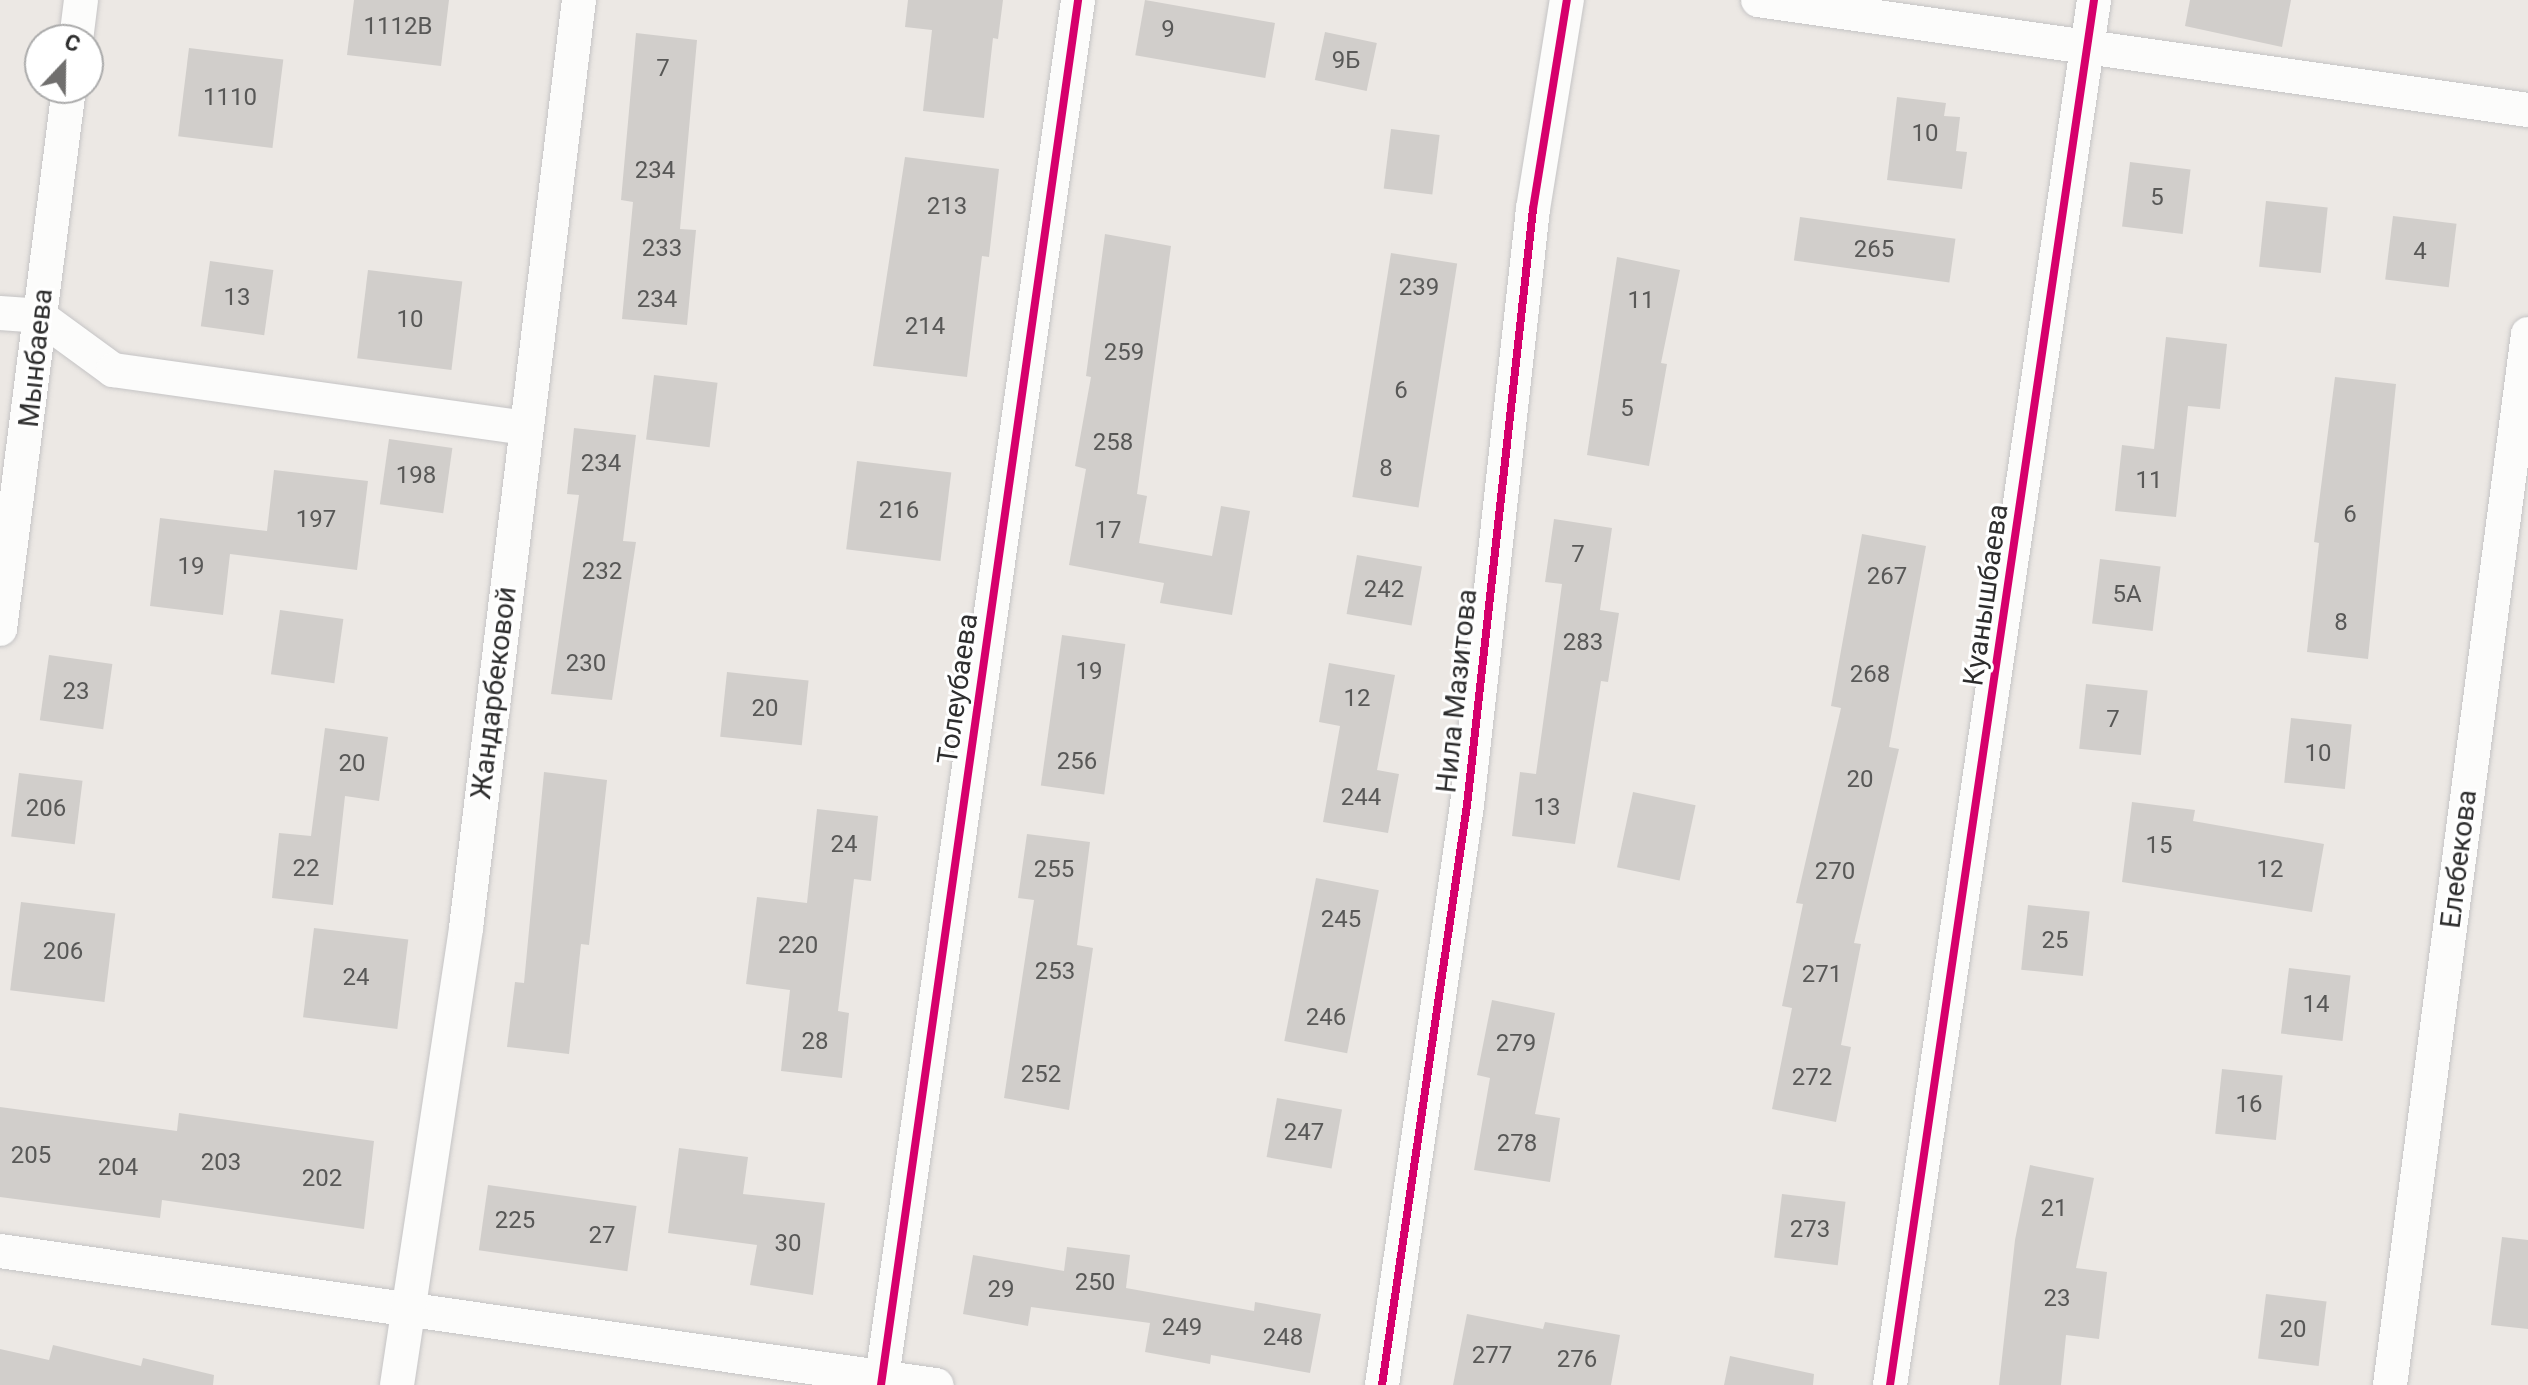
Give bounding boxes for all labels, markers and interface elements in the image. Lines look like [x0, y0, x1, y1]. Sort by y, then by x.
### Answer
house number: 1112В [364, 13, 432, 41]
house number: 9 [1161, 16, 1175, 44]
north arrow [24, 24, 104, 104]
text: С [61, 29, 84, 57]
house number: 9Б [1332, 47, 1360, 75]
house number: 7 [656, 55, 670, 83]
house number: 1110 [203, 84, 257, 112]
house number: 10 [1912, 120, 1938, 148]
house number: 234 [635, 157, 675, 185]
house number: 5 [2150, 184, 2164, 212]
house number: 213 [927, 193, 967, 221]
house number: 233 [642, 235, 682, 263]
house number: 265 [1854, 236, 1894, 264]
house number: 4 [2413, 238, 2427, 266]
house number: 239 [1399, 274, 1439, 302]
house number: 13 [224, 284, 250, 312]
house number: 234 [637, 286, 677, 314]
street label: Мынбаева [12, 287, 60, 429]
house number: 11 [1628, 287, 1654, 315]
house number: 10 [397, 306, 423, 334]
house number: 214 [905, 313, 945, 341]
house number: 259 [1104, 339, 1144, 367]
house number: 6 [1394, 377, 1408, 405]
house number: 5 [1620, 395, 1634, 423]
house number: 258 [1093, 429, 1133, 457]
house number: 234 [581, 450, 621, 478]
house number: 8 [1379, 455, 1393, 483]
house number: 198 [396, 462, 436, 490]
house number: 11 [2136, 467, 2162, 495]
house number: 216 [879, 497, 919, 525]
house number: 6 [2343, 501, 2357, 529]
street label: Куанышбаева [1957, 502, 2015, 688]
house number: 197 [296, 506, 336, 534]
house number: 17 [1095, 517, 1121, 545]
house number: 7 [1571, 541, 1585, 569]
house number: 19 [178, 553, 204, 581]
house number: 232 [582, 558, 622, 586]
house number: 267 [1867, 563, 1907, 591]
house number: 242 [1364, 576, 1404, 604]
house number: 5А [2112, 581, 2142, 609]
street label: Жандарбековой [464, 585, 524, 801]
street label: Нила Мазитова [1430, 587, 1484, 795]
house number: 8 [2334, 609, 2348, 637]
street label: Толеубаева [931, 611, 985, 767]
house number: 283 [1563, 629, 1603, 657]
house number: 230 [566, 650, 606, 678]
house number: 19 [1076, 658, 1102, 686]
house number: 268 [1850, 661, 1890, 689]
house number: 23 [63, 678, 89, 706]
house number: 12 [1344, 685, 1370, 713]
house number: 20 [752, 695, 778, 723]
house number: 7 [2106, 706, 2120, 734]
house number: 10 [2305, 740, 2331, 768]
house number: 256 [1057, 748, 1097, 776]
house number: 20 [339, 750, 365, 778]
house number: 20 [1847, 766, 1873, 794]
house number: 244 [1341, 784, 1381, 812]
street label: Елебекова [2434, 788, 2484, 930]
house number: 13 [1534, 794, 1560, 822]
house number: 206 [26, 795, 66, 823]
house number: 24 [831, 831, 857, 859]
house number: 15 [2146, 832, 2172, 860]
house number: 22 [293, 855, 319, 883]
house number: 255 [1034, 856, 1074, 884]
house number: 12 [2257, 856, 2283, 884]
house number: 270 [1815, 858, 1855, 886]
house number: 245 [1321, 906, 1361, 934]
house number: 25 [2042, 927, 2068, 955]
house number: 220 [778, 932, 818, 960]
house number: 206 [43, 938, 83, 966]
house number: 253 [1035, 958, 1075, 986]
house number: 271 [1802, 961, 1842, 989]
house number: 24 [343, 964, 369, 992]
house number: 14 [2303, 991, 2329, 1019]
house number: 246 [1306, 1004, 1346, 1032]
house number: 28 [802, 1028, 828, 1056]
house number: 279 [1496, 1030, 1536, 1058]
house number: 252 [1021, 1061, 1061, 1089]
house number: 272 [1792, 1064, 1832, 1092]
house number: 16 [2236, 1091, 2262, 1119]
house number: 247 [1284, 1119, 1324, 1147]
house number: 278 [1497, 1130, 1537, 1158]
house number: 205 [11, 1142, 51, 1170]
house number: 203 [201, 1149, 241, 1177]
house number: 204 [98, 1154, 138, 1182]
house number: 202 [302, 1165, 342, 1193]
house number: 21 [2041, 1195, 2067, 1223]
house number: 225 [495, 1207, 535, 1235]
house number: 273 [1790, 1216, 1830, 1244]
house number: 27 [589, 1222, 615, 1250]
house number: 30 [775, 1230, 801, 1258]
house number: 250 [1075, 1269, 1115, 1297]
house number: 29 [988, 1276, 1014, 1304]
house number: 23 [2044, 1285, 2070, 1313]
house number: 249 [1162, 1314, 1202, 1342]
house number: 20 [2280, 1316, 2306, 1344]
house number: 248 [1263, 1324, 1303, 1352]
house number: 277 [1472, 1342, 1512, 1370]
house number: 276 [1557, 1346, 1597, 1374]

